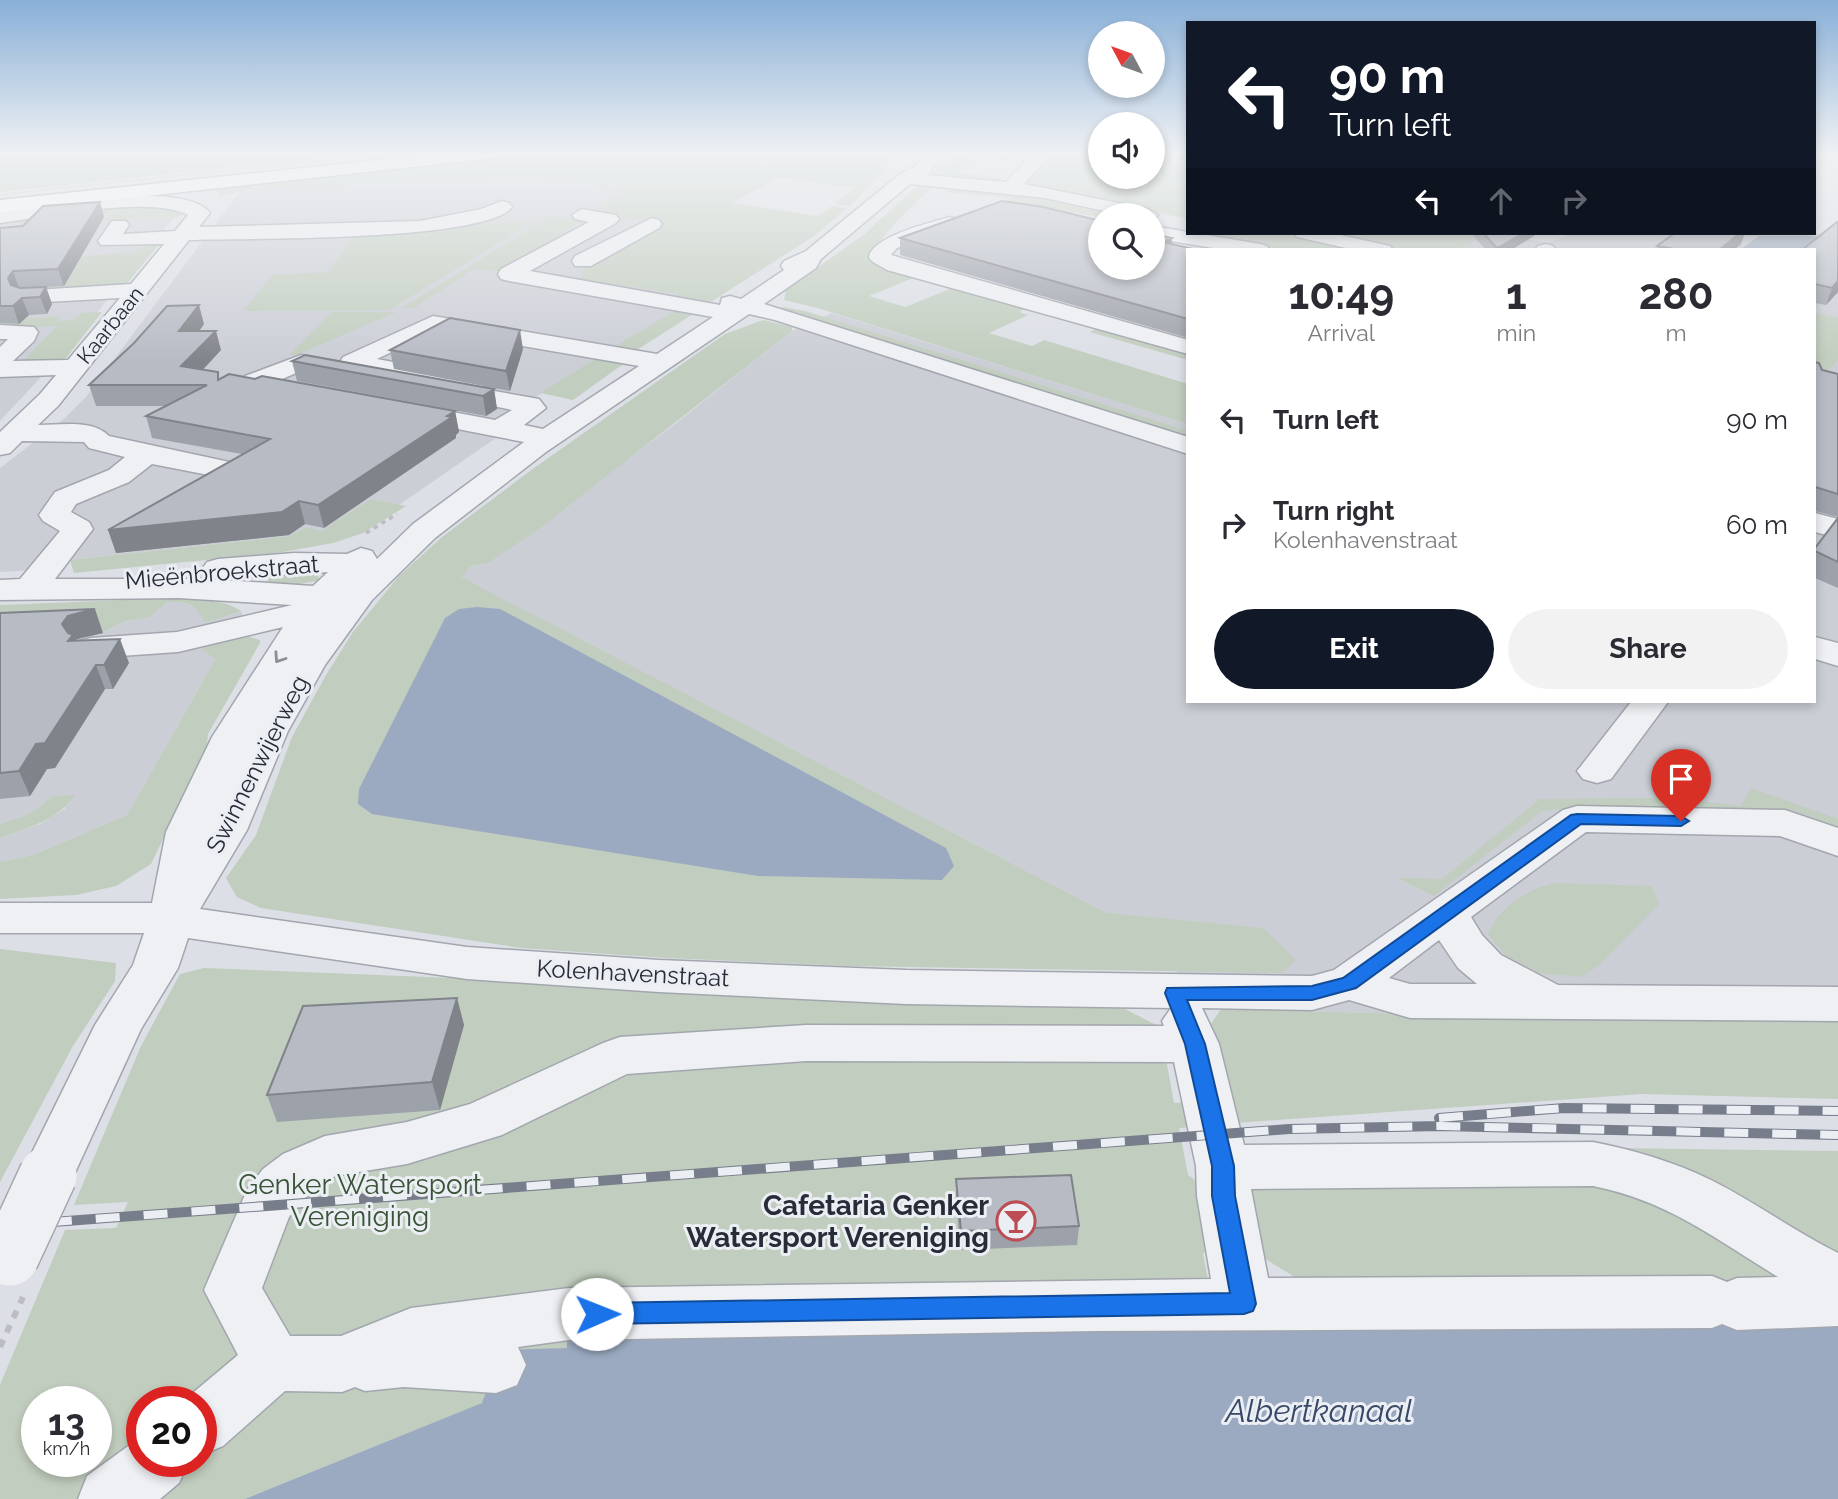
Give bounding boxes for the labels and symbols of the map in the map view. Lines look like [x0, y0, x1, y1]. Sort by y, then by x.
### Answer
north arrow [1088, 21, 1166, 98]
street label: Kaarbaan [71, 281, 149, 369]
street label: Mieënbroekstraat [124, 549, 320, 595]
one-way arrow [275, 650, 287, 663]
street label: Swinnenwijerweg [200, 670, 314, 858]
pin [1651, 749, 1711, 821]
street label: Kolenhavenstraat [536, 953, 730, 993]
park label: Genker Watersport Vereniging [238, 1168, 482, 1233]
place label: Cafetaria Genker Watersport Vereniging [686, 1189, 989, 1254]
bar icon: Cafetaria Genker Watersport Vereniging [995, 1200, 1037, 1242]
position arrow [560, 1277, 634, 1351]
speed limit sign: 20 [126, 1386, 217, 1477]
water label: Albertkanaal [1223, 1392, 1413, 1429]

